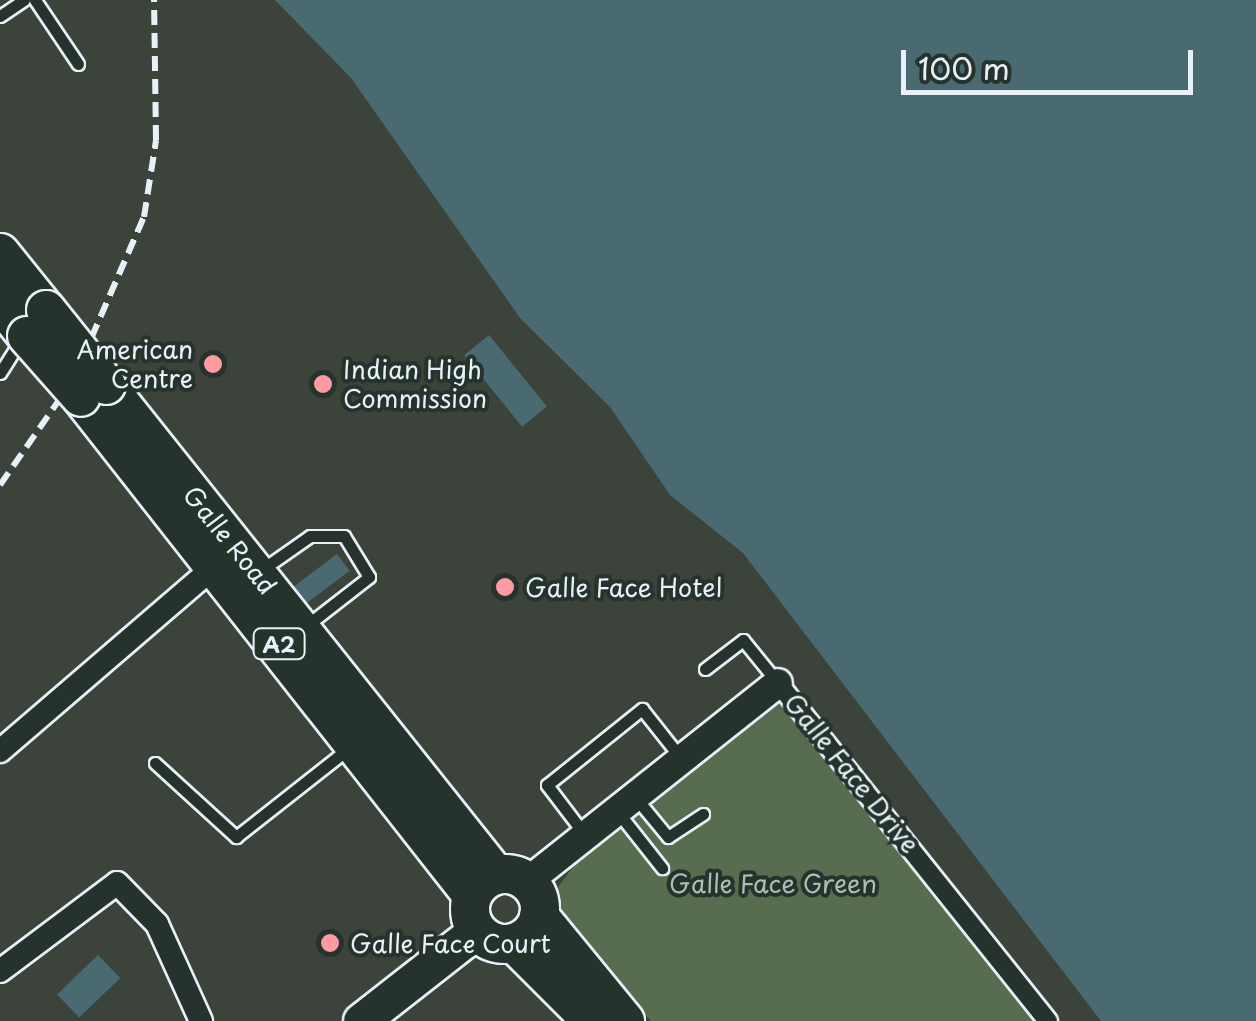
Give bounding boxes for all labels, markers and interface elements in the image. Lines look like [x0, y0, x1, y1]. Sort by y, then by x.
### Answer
scale bar [906, 30, 1198, 92]
text: 100 m [918, 45, 1010, 90]
place label: American Centre [77, 335, 193, 394]
marker: American Centre [202, 353, 224, 375]
place label: Indian High Commission [343, 355, 487, 414]
marker: Indian High Commission [312, 373, 334, 395]
street label: Galle Road [177, 479, 283, 601]
place label: Galle Face Hotel [525, 572, 724, 602]
marker: Galle Face Hotel [494, 576, 516, 598]
road number: A2 [252, 627, 306, 661]
street label: Galle Face Drive [778, 686, 926, 860]
park label: Galle Face Green [667, 868, 879, 898]
place label: Galle Face Court [350, 928, 554, 958]
marker: Galle Face Court [319, 932, 341, 954]

